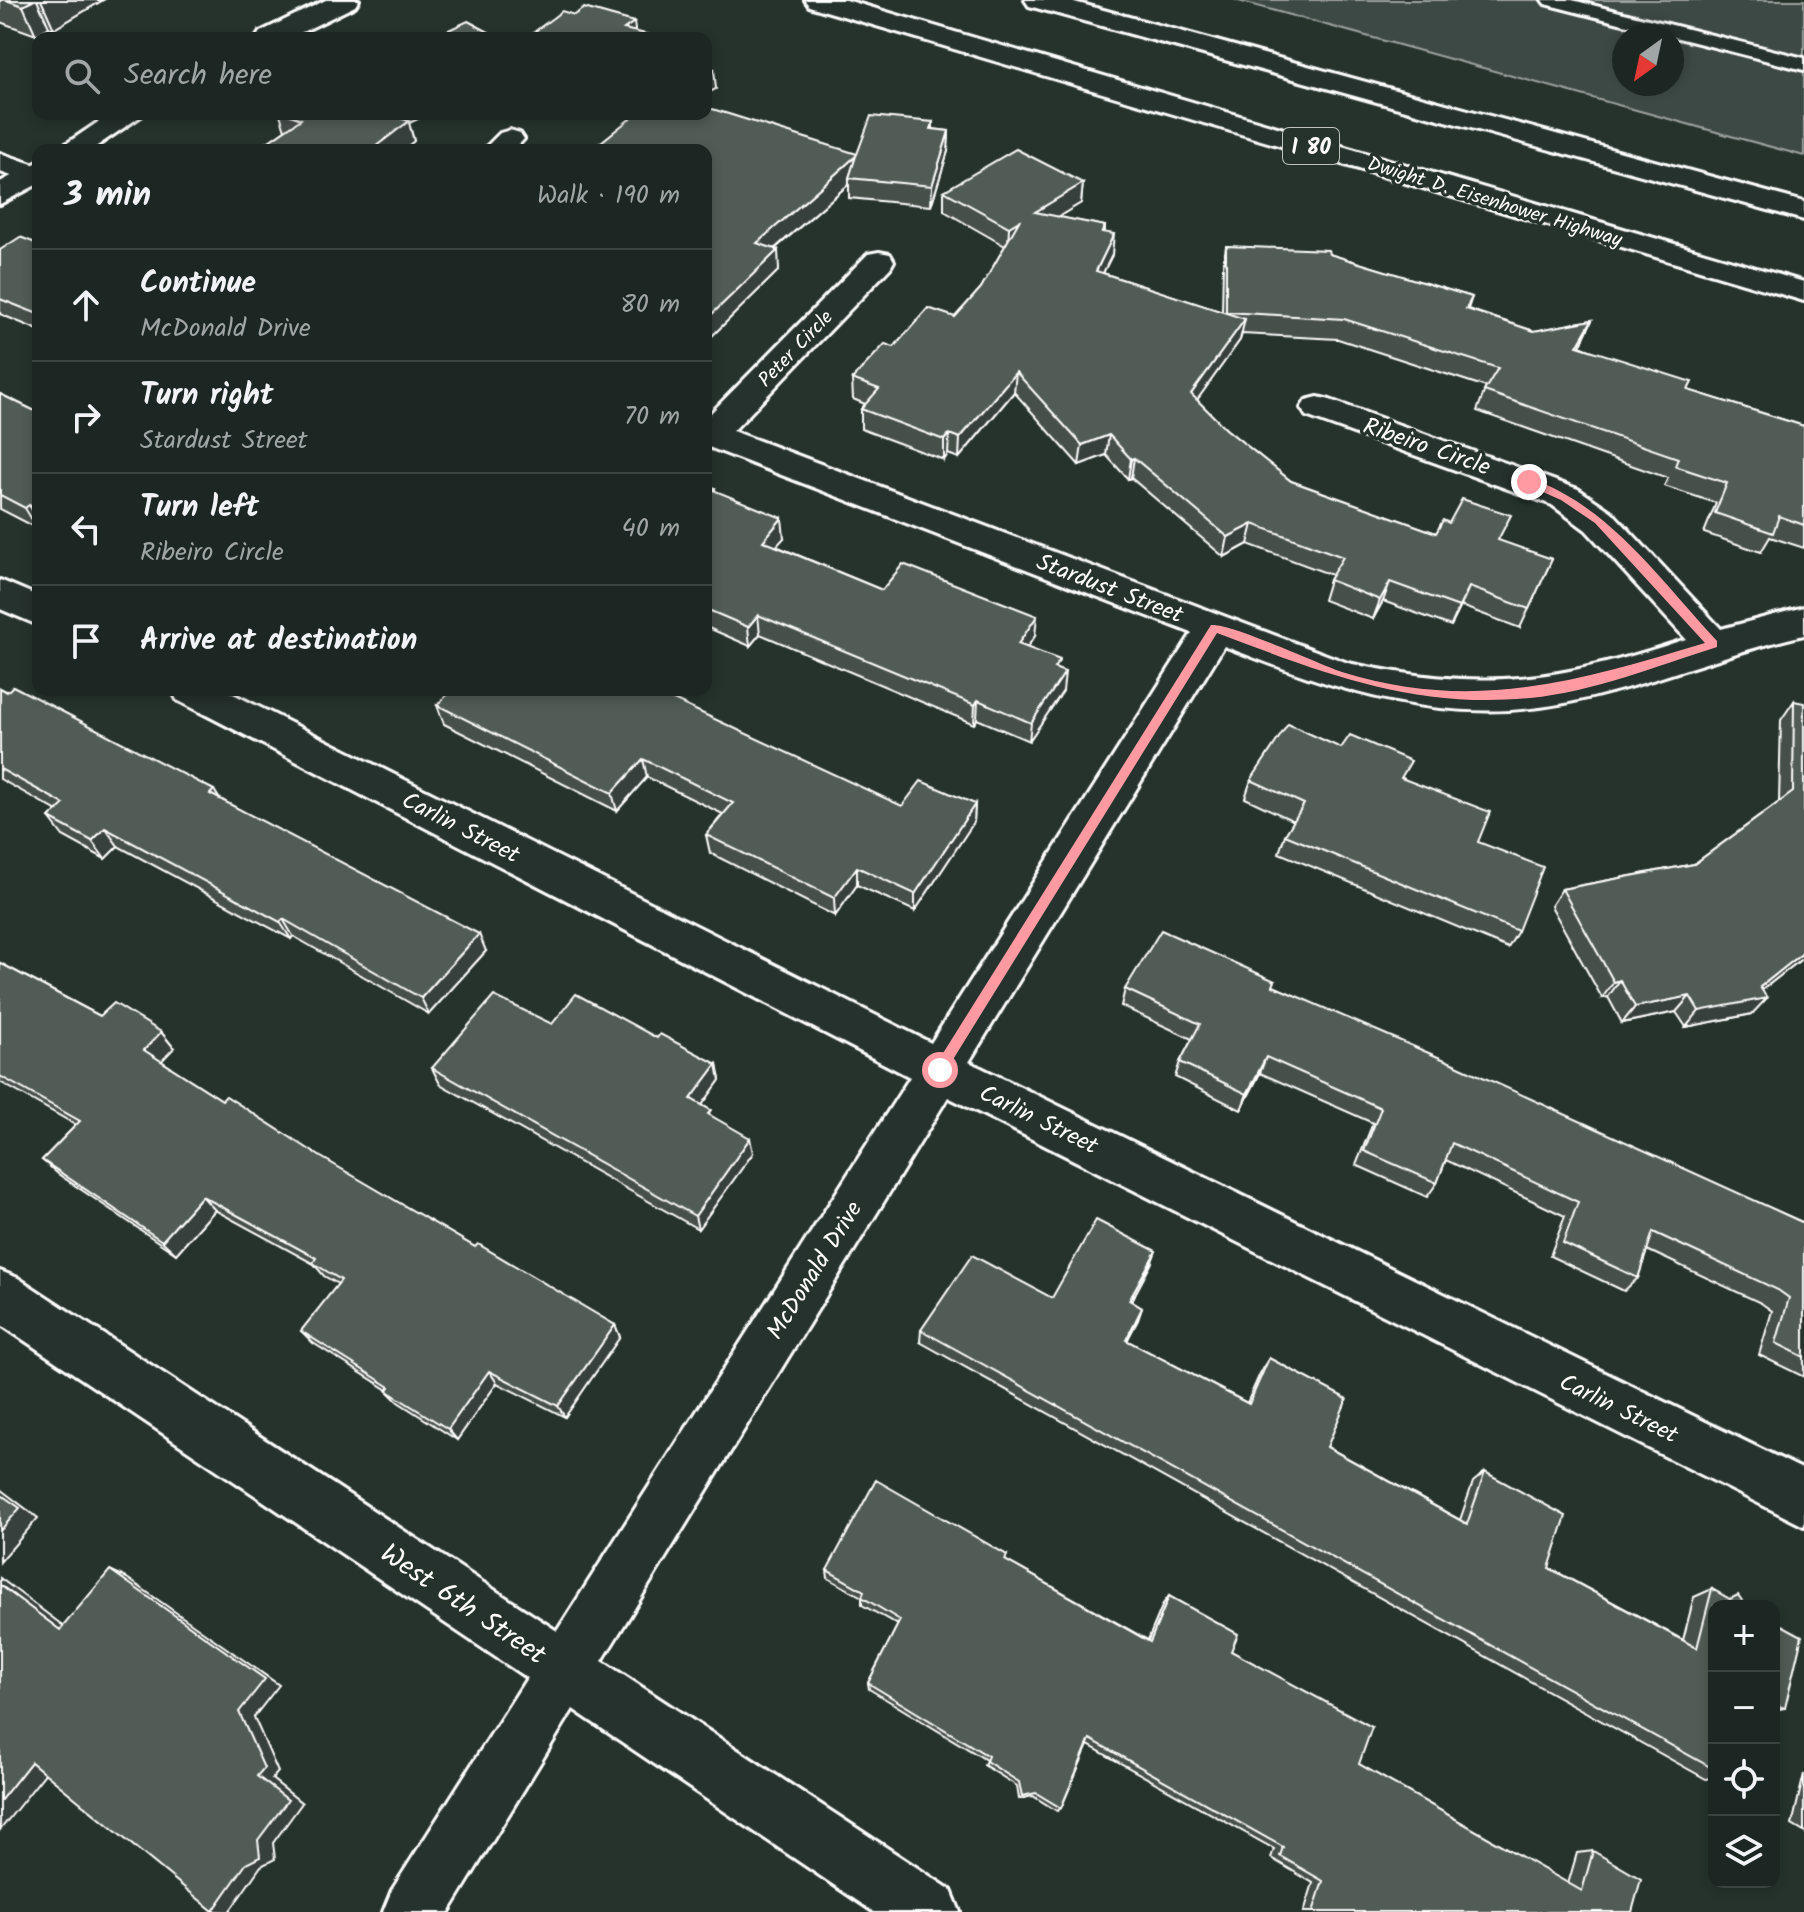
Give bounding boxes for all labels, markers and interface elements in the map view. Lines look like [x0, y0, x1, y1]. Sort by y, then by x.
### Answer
north arrow [1612, 24, 1684, 96]
search box [32, 32, 712, 120]
text: Search here [124, 52, 272, 100]
icon: search [60, 54, 104, 98]
road number: I 80 [1283, 128, 1339, 164]
street label: Dwight D. Eisenhower Highway [1363, 149, 1626, 257]
text: 3 min [64, 169, 151, 223]
text: Walk · 190 m [537, 175, 680, 217]
text: Continue [140, 260, 256, 308]
icon: ahead [64, 283, 108, 327]
text: 80 m [620, 284, 680, 326]
street label: Peter Circle [751, 303, 842, 396]
text: McDonald Drive [140, 308, 311, 350]
text: Turn right [140, 372, 273, 420]
icon: right [64, 395, 108, 439]
text: 70 m [624, 396, 680, 438]
street label: Ribeiro Circle [1357, 407, 1496, 488]
text: Stardust Street [140, 420, 308, 462]
route end [1511, 464, 1547, 500]
text: Turn left [140, 484, 259, 532]
icon: left [64, 507, 108, 551]
text: 40 m [622, 508, 680, 550]
text: Ribeiro Circle [140, 532, 284, 574]
street label: Stardust Street [1030, 543, 1189, 636]
text: Arrive at destination [140, 617, 417, 665]
icon: arrive [64, 619, 108, 663]
street label: Carlin Street [394, 782, 527, 875]
route start [922, 1052, 958, 1088]
street label: Carlin Street [972, 1075, 1105, 1166]
street label: McDonald Drive [757, 1193, 874, 1348]
street label: Carlin Street [1552, 1364, 1685, 1455]
street label: West 6th Street [370, 1533, 556, 1678]
map controls [1708, 1600, 1780, 1888]
button: + [1708, 1600, 1780, 1672]
button: − [1708, 1672, 1780, 1744]
button: locate [1708, 1744, 1780, 1816]
button: layers [1708, 1816, 1780, 1888]

